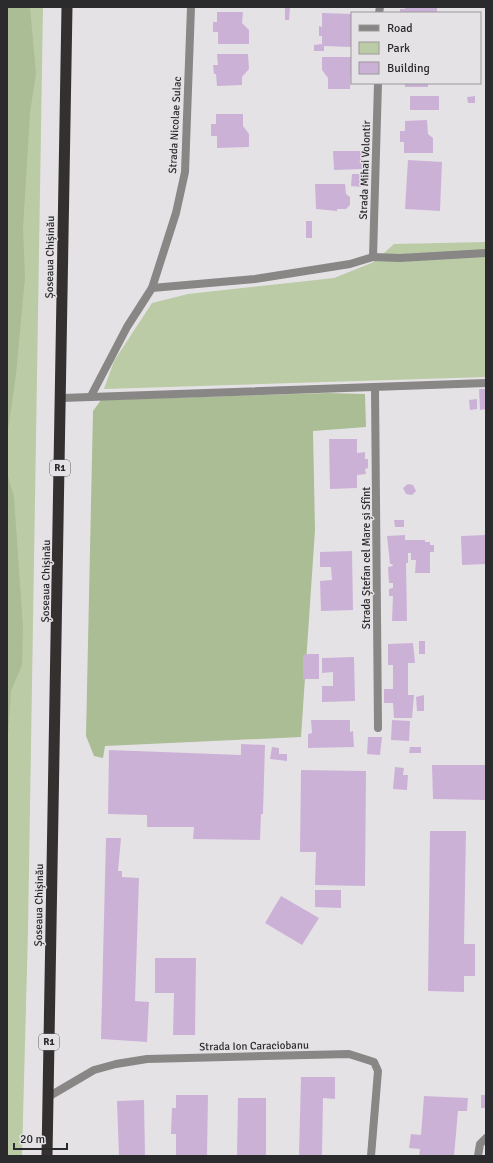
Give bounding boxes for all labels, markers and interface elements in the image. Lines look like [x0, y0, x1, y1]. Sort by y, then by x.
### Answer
legend [351, 12, 481, 84]
text: Road [387, 21, 413, 36]
text: Park [387, 41, 410, 56]
text: Building [387, 61, 430, 76]
street label: Strada Nicolae Sulac [166, 76, 184, 174]
street label: Strada Mihai Volontir [357, 120, 373, 220]
street label: Șoseaua Chișinău [43, 216, 57, 298]
road number: R1 [50, 460, 70, 476]
street label: Strada Ștefan cel Mare și Sfînt [360, 487, 373, 629]
street label: Șoseaua Chișinău [39, 540, 53, 622]
street label: Șoseaua Chișinău [32, 864, 46, 946]
road number: R1 [39, 1034, 59, 1050]
street label: Strada Ion Caraciobanu [199, 1039, 309, 1053]
scale bar [14, 1125, 67, 1151]
text: 20 m [20, 1132, 45, 1147]

